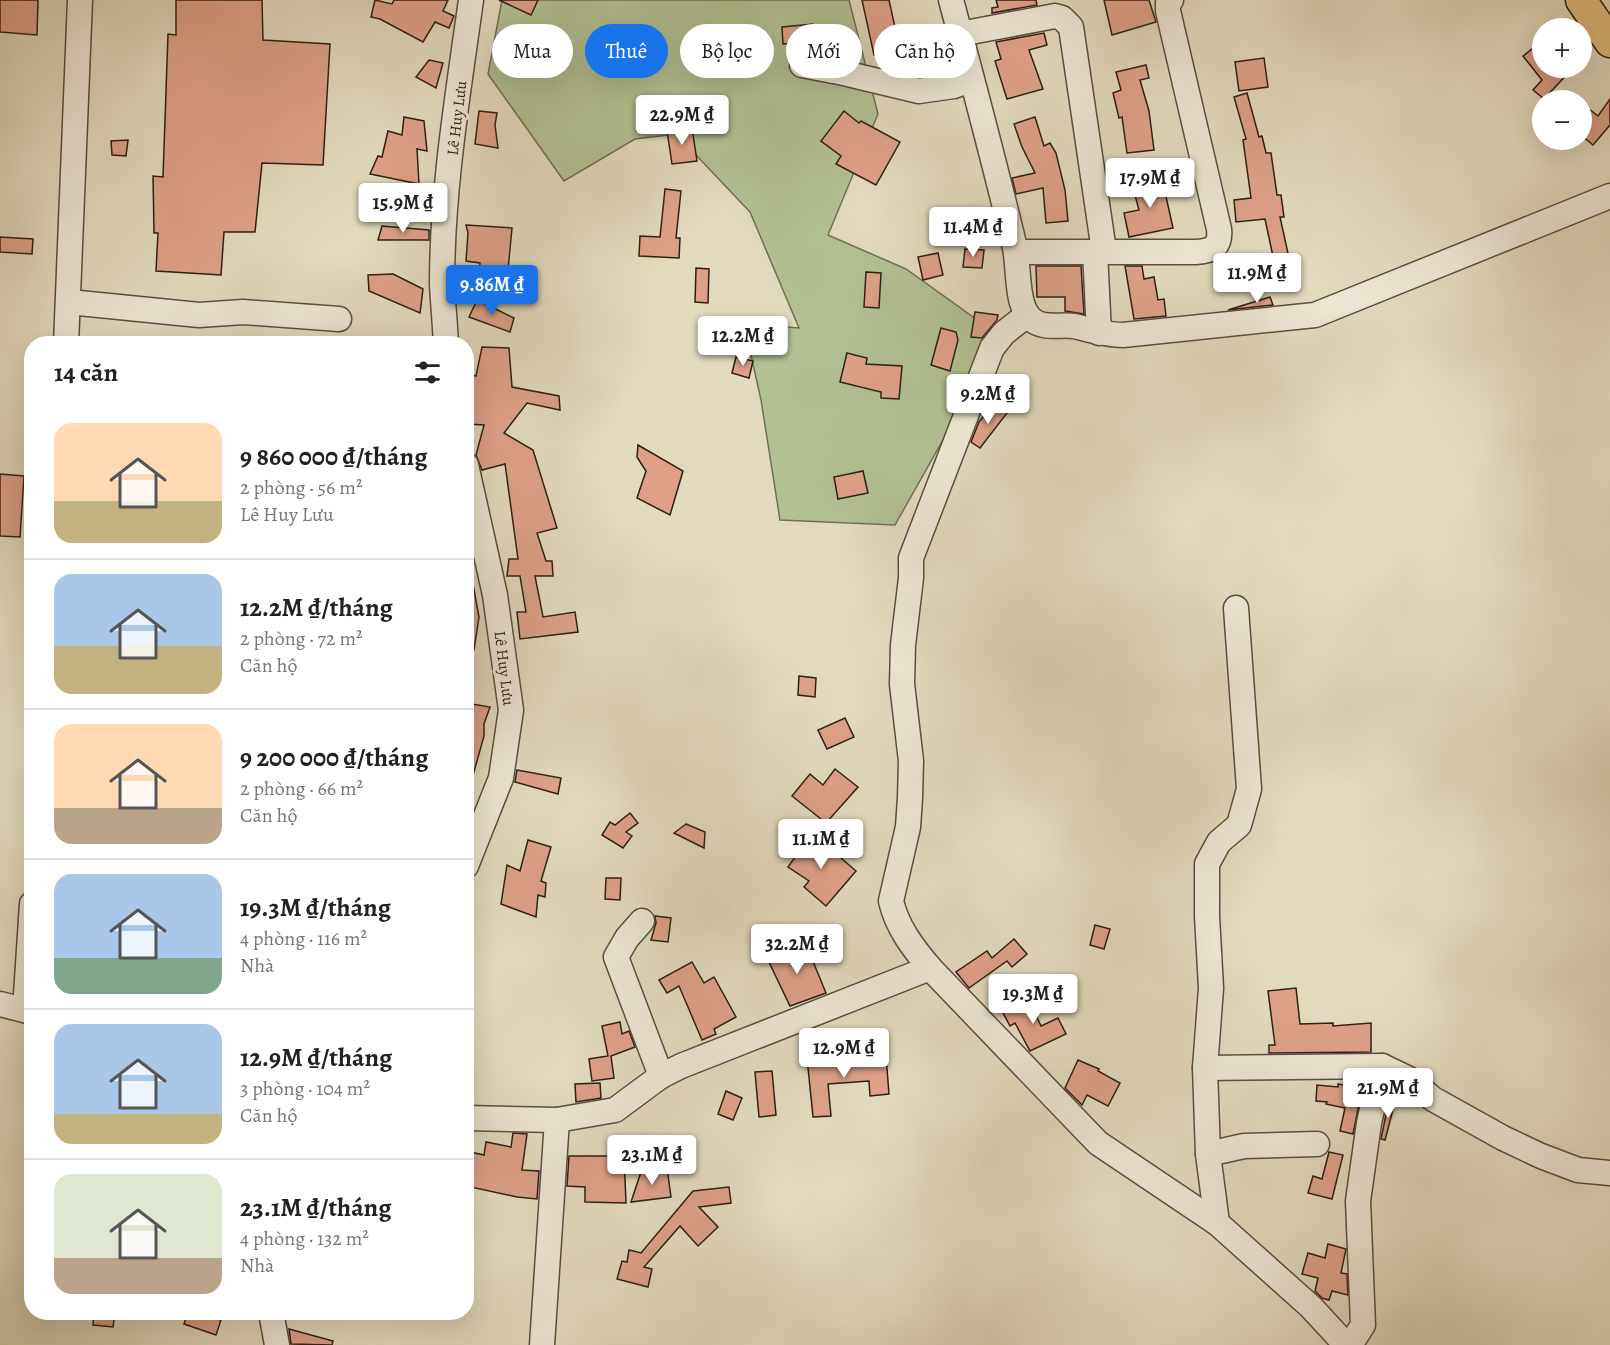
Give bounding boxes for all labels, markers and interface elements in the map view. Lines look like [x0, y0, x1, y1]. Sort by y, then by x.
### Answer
map controls [1532, 18, 1592, 150]
button: + [1532, 18, 1592, 78]
chip: Mua [492, 24, 573, 78]
chip: Thuê [585, 24, 668, 78]
chip: Bộ lọc [680, 24, 774, 78]
chip: Mới [786, 24, 862, 78]
chip: Căn hộ [874, 24, 976, 78]
street label: Lê Huy Lưu [442, 79, 473, 157]
button: − [1532, 90, 1592, 150]
pin: 22.9M ₫ [627, 95, 737, 146]
text: 22.9M ₫ [650, 101, 714, 128]
pin: 17.9M ₫ [1095, 158, 1205, 209]
text: 17.9M ₫ [1120, 164, 1180, 191]
pin: 15.9M ₫ [348, 183, 458, 234]
text: 15.9M ₫ [373, 189, 433, 216]
pin: 11.4M ₫ [918, 207, 1028, 258]
text: 11.4M ₫ [943, 213, 1003, 240]
pin: 11.9M ₫ [1202, 253, 1312, 304]
text: 11.9M ₫ [1227, 259, 1287, 286]
pin: 9.86M ₫ [437, 265, 547, 316]
text: 9.86M ₫ [460, 271, 524, 298]
pin: 12.2M ₫ [688, 316, 798, 367]
text: 12.2M ₫ [712, 322, 774, 349]
text: 14 căn [54, 355, 118, 390]
icon: filters [411, 356, 444, 389]
pin: 9.2M ₫ [939, 374, 1037, 425]
text: 9.2M ₫ [961, 380, 1015, 407]
text: 9 860 000 ₫/tháng [240, 439, 427, 474]
icon: home [102, 447, 174, 519]
text: 2 phòng · 56 m² [240, 474, 363, 501]
text: Lê Huy Lưu [240, 501, 334, 528]
text: 12.2M ₫/tháng [240, 590, 393, 625]
icon: home [102, 598, 174, 670]
text: 2 phòng · 72 m² [240, 625, 363, 652]
street label: Lê Huy Lưu [489, 630, 520, 707]
text: Căn hộ [240, 652, 297, 679]
text: 9 200 000 ₫/tháng [240, 740, 428, 775]
icon: home [102, 748, 174, 820]
text: 2 phòng · 66 m² [240, 775, 363, 802]
text: Căn hộ [240, 802, 297, 829]
pin: 11.1M ₫ [766, 819, 876, 870]
text: 11.1M ₫ [792, 825, 850, 852]
text: 19.3M ₫/tháng [240, 890, 391, 925]
icon: home [102, 898, 174, 970]
pin: 32.2M ₫ [742, 924, 852, 975]
text: 4 phòng · 116 m² [240, 925, 367, 952]
text: 32.2M ₫ [765, 930, 829, 957]
text: Nhà [240, 952, 274, 979]
pin: 19.3M ₫ [978, 974, 1088, 1025]
text: 19.3M ₫ [1002, 980, 1064, 1007]
pin: 12.9M ₫ [789, 1028, 899, 1079]
text: 12.9M ₫ [813, 1034, 875, 1061]
text: 12.9M ₫/tháng [240, 1040, 392, 1075]
icon: home [102, 1048, 174, 1120]
pin: 21.9M ₫ [1333, 1068, 1443, 1119]
text: 21.9M ₫ [1357, 1074, 1419, 1101]
text: 3 phòng · 104 m² [240, 1075, 370, 1102]
text: Căn hộ [240, 1102, 297, 1129]
pin: 23.1M ₫ [597, 1135, 707, 1186]
text: 23.1M ₫ [621, 1141, 683, 1168]
text: 23.1M ₫/tháng [240, 1190, 391, 1225]
icon: home [102, 1198, 174, 1270]
text: 4 phòng · 132 m² [240, 1225, 369, 1252]
text: Nhà [240, 1252, 274, 1279]

